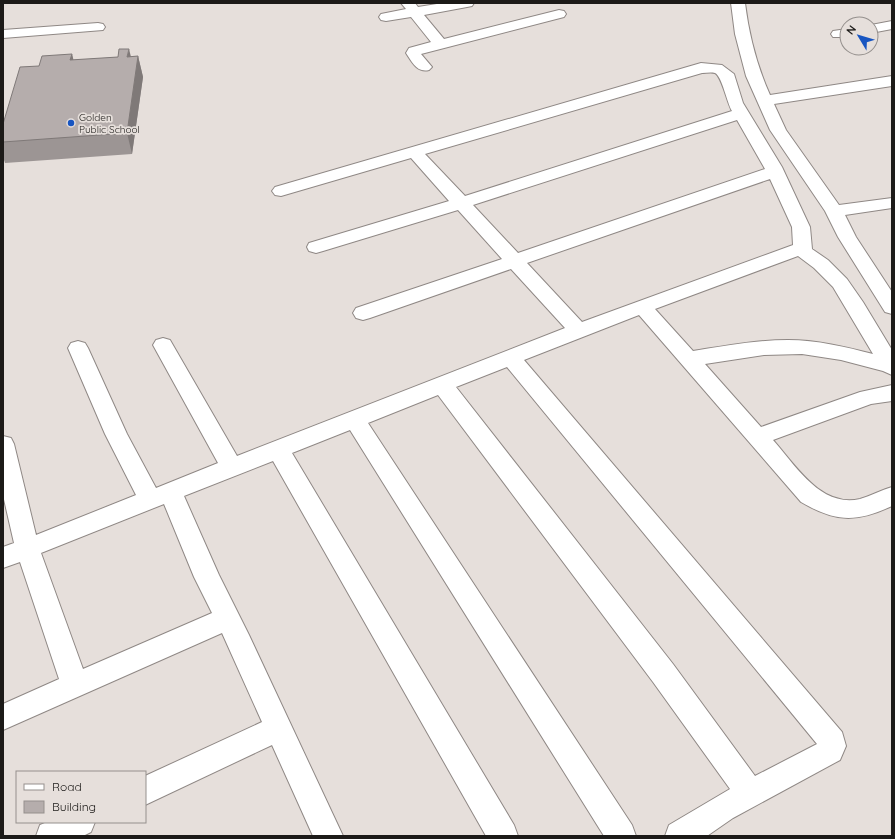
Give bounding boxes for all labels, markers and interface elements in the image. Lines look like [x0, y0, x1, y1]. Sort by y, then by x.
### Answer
north arrow [839, 16, 879, 56]
text: N [843, 22, 859, 37]
place label: Golden Public School [79, 111, 140, 136]
marker: Golden Public School [66, 118, 76, 128]
legend [16, 771, 146, 823]
text: Road [52, 779, 82, 794]
text: Building [52, 799, 96, 814]

